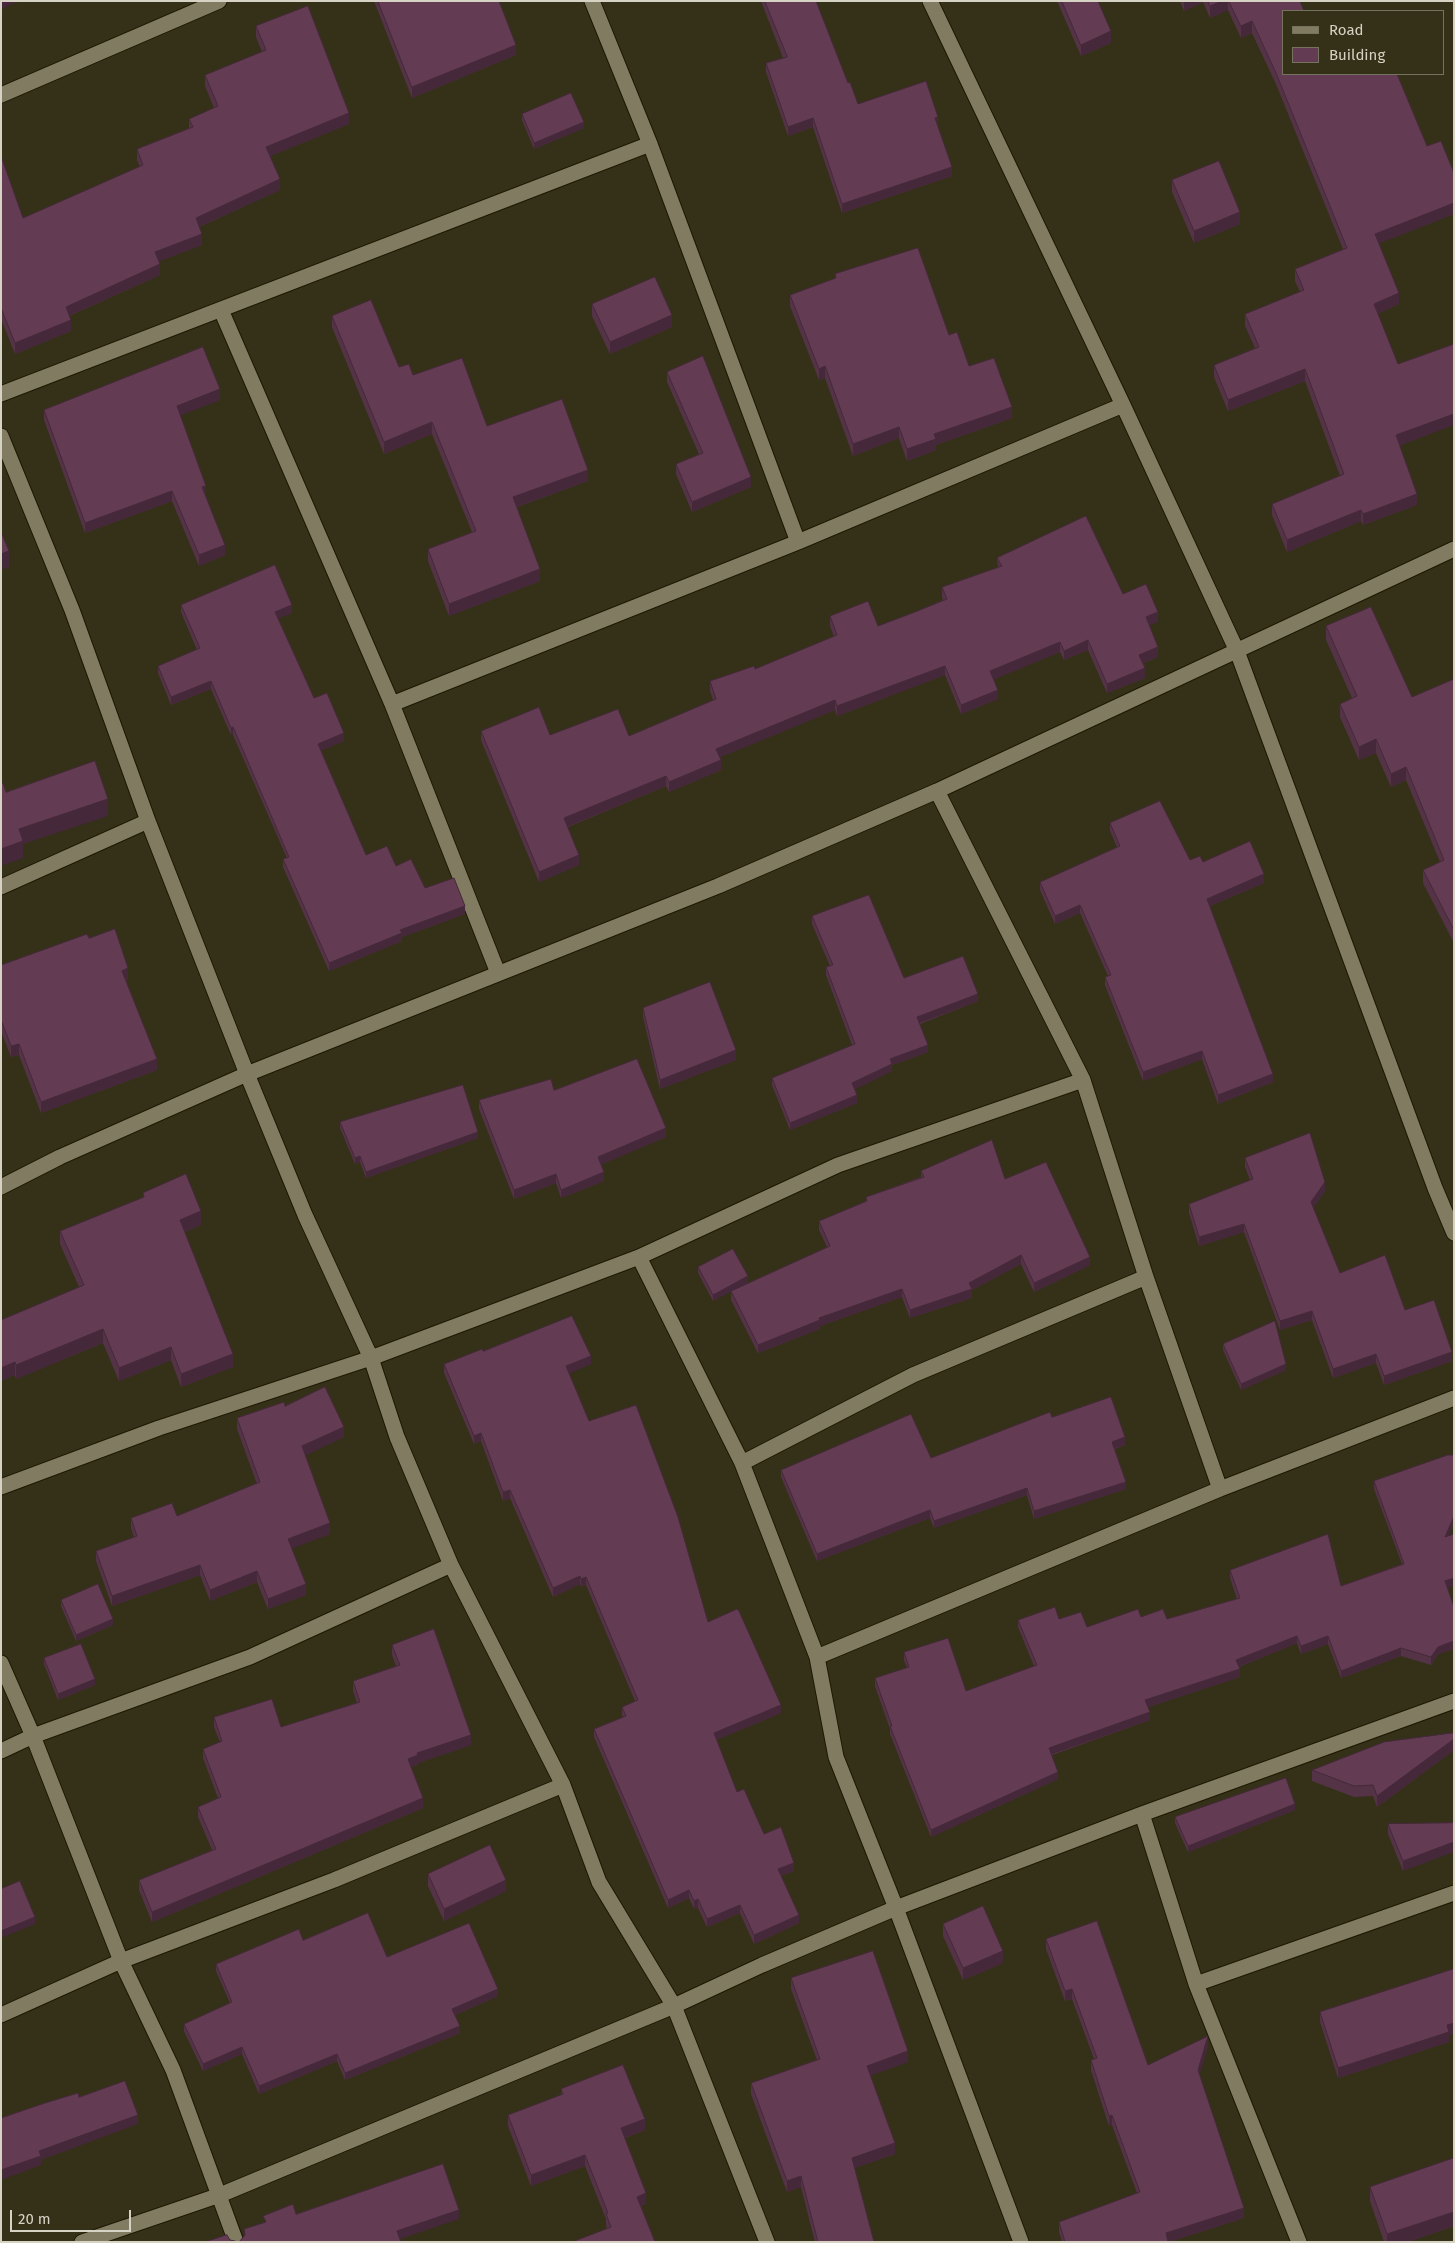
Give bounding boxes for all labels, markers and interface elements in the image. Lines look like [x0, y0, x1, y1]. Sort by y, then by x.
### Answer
legend [1282, 10, 1445, 75]
text: Road [1329, 21, 1364, 39]
text: Building [1329, 46, 1385, 64]
scale bar [12, 2200, 134, 2232]
text: 20 m [18, 2210, 51, 2228]

